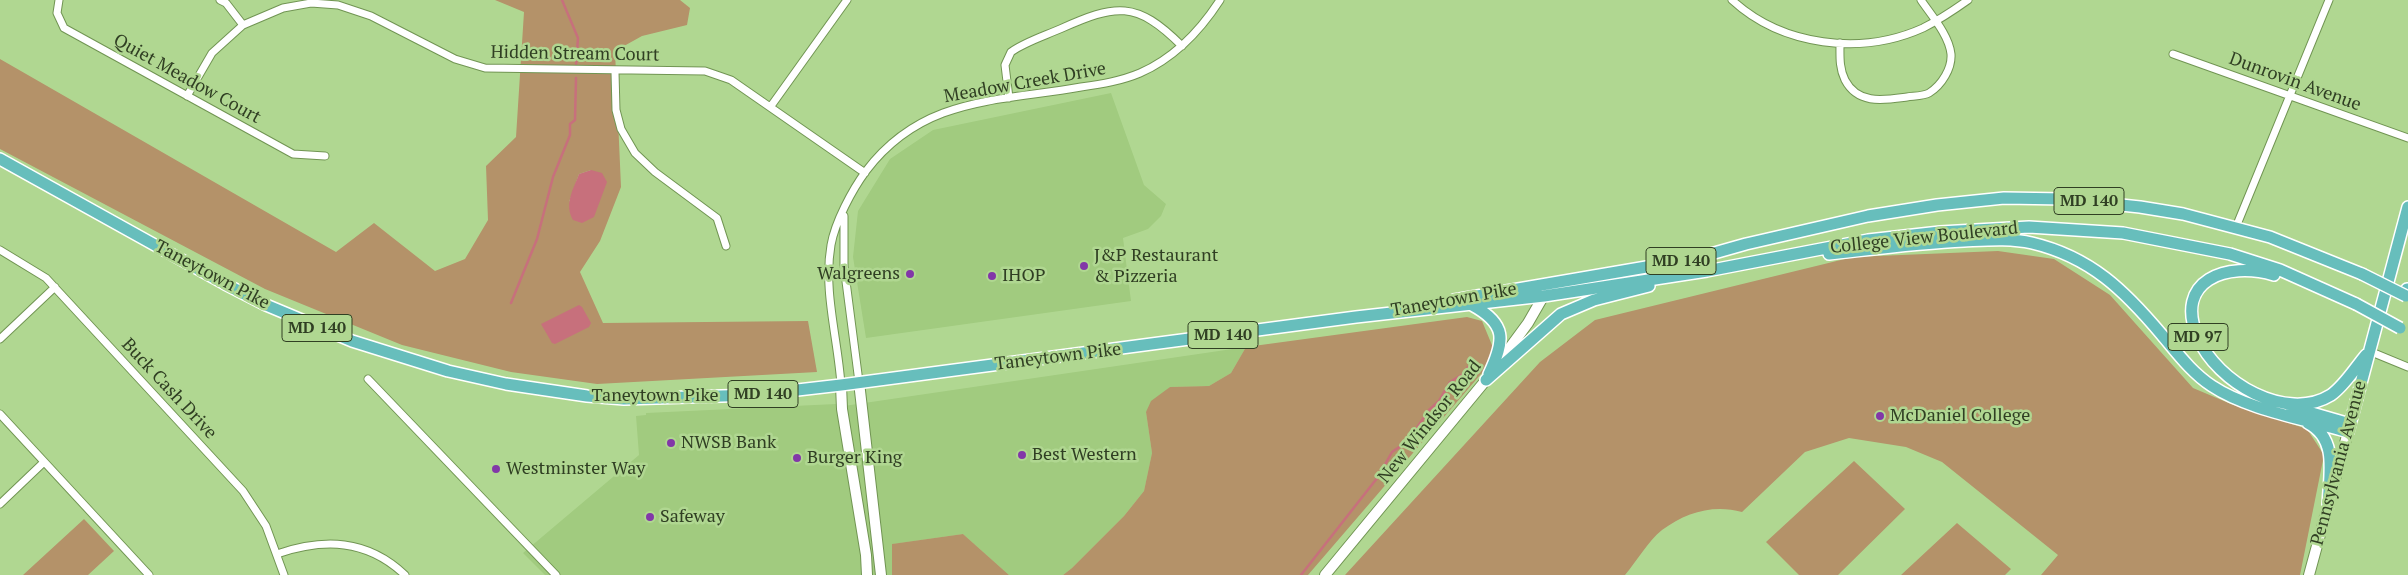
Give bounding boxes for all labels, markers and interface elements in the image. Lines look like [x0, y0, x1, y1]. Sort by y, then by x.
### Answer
street label: Quiet Meadow Court [110, 30, 264, 128]
street label: Hidden Stream Court [490, 42, 660, 66]
street label: Dunrovin Avenue [2226, 48, 2364, 116]
street label: Meadow Creek Drive [942, 58, 1108, 108]
road number: MD 140 [2054, 188, 2124, 215]
street label: College View Boulevard [1829, 217, 2019, 259]
street label: Taneytown Pike [151, 236, 273, 314]
place label: J&P Restaurant & Pizzeria [1094, 245, 1218, 288]
road number: MD 140 [1646, 248, 1716, 274]
marker: J&P Restaurant & Pizzeria [1078, 260, 1090, 272]
place label: Walgreens [817, 263, 900, 285]
place label: IHOP [1002, 265, 1045, 287]
marker: Walgreens [904, 268, 916, 280]
marker: IHOP [986, 270, 998, 282]
street label: Taneytown Pike [1390, 278, 1518, 322]
road number: MD 140 [282, 314, 352, 342]
road number: MD 140 [1188, 322, 1258, 348]
road number: MD 97 [2168, 324, 2228, 351]
street label: Buck Cash Drive [117, 334, 221, 444]
street label: Taneytown Pike [994, 339, 1122, 375]
street label: New Windsor Road [1374, 356, 1486, 488]
street label: Pennsylvania Avenue [2307, 378, 2371, 548]
road number: MD 140 [728, 380, 798, 408]
street label: Taneytown Pike [591, 385, 719, 407]
place label: McDaniel College [1890, 405, 2030, 427]
marker: McDaniel College [1874, 410, 1886, 422]
place label: NWSB Bank [681, 432, 776, 454]
marker: NWSB Bank [665, 437, 677, 449]
place label: Best Western [1032, 444, 1137, 466]
place label: Burger King [807, 447, 902, 469]
marker: Best Western [1016, 449, 1028, 461]
marker: Burger King [791, 452, 803, 464]
place label: Westminster Way [506, 458, 645, 480]
marker: Westminster Way [490, 463, 502, 475]
place label: Safeway [660, 506, 725, 528]
marker: Safeway [644, 511, 656, 523]

